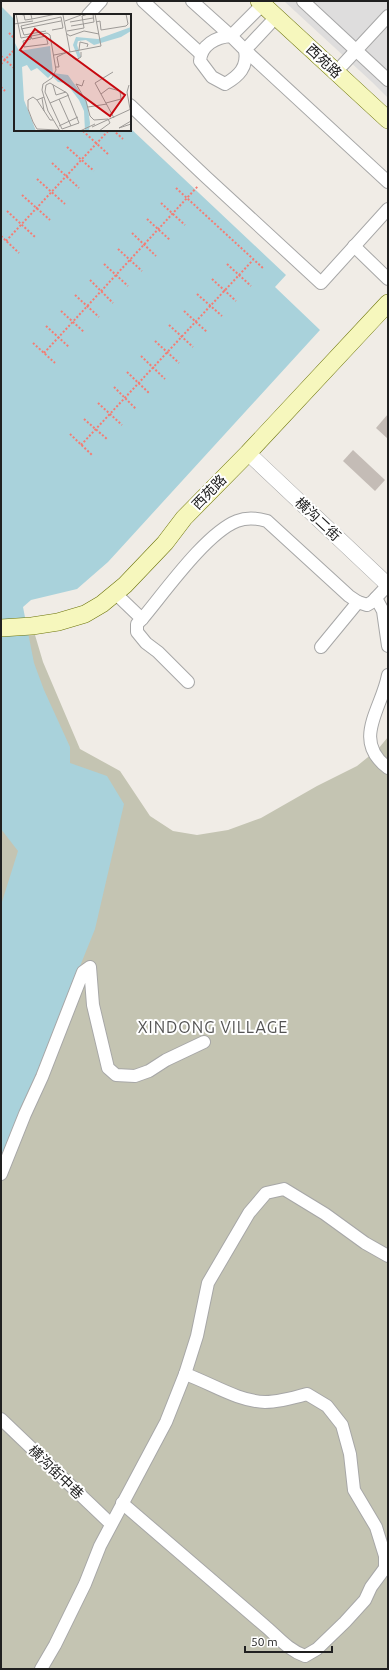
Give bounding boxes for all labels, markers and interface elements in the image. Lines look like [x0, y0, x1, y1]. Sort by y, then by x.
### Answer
inset map [14, 14, 131, 131]
street label: 西苑路 [303, 41, 345, 81]
street label: 西苑路 [189, 471, 229, 513]
street label: 横沟二街 [292, 494, 344, 544]
district label: XINDONG VILLAGE [138, 1018, 288, 1036]
street label: 横沟街中巷 [25, 1442, 87, 1502]
scale bar [245, 1628, 332, 1654]
text: 50 m [251, 1635, 278, 1648]

